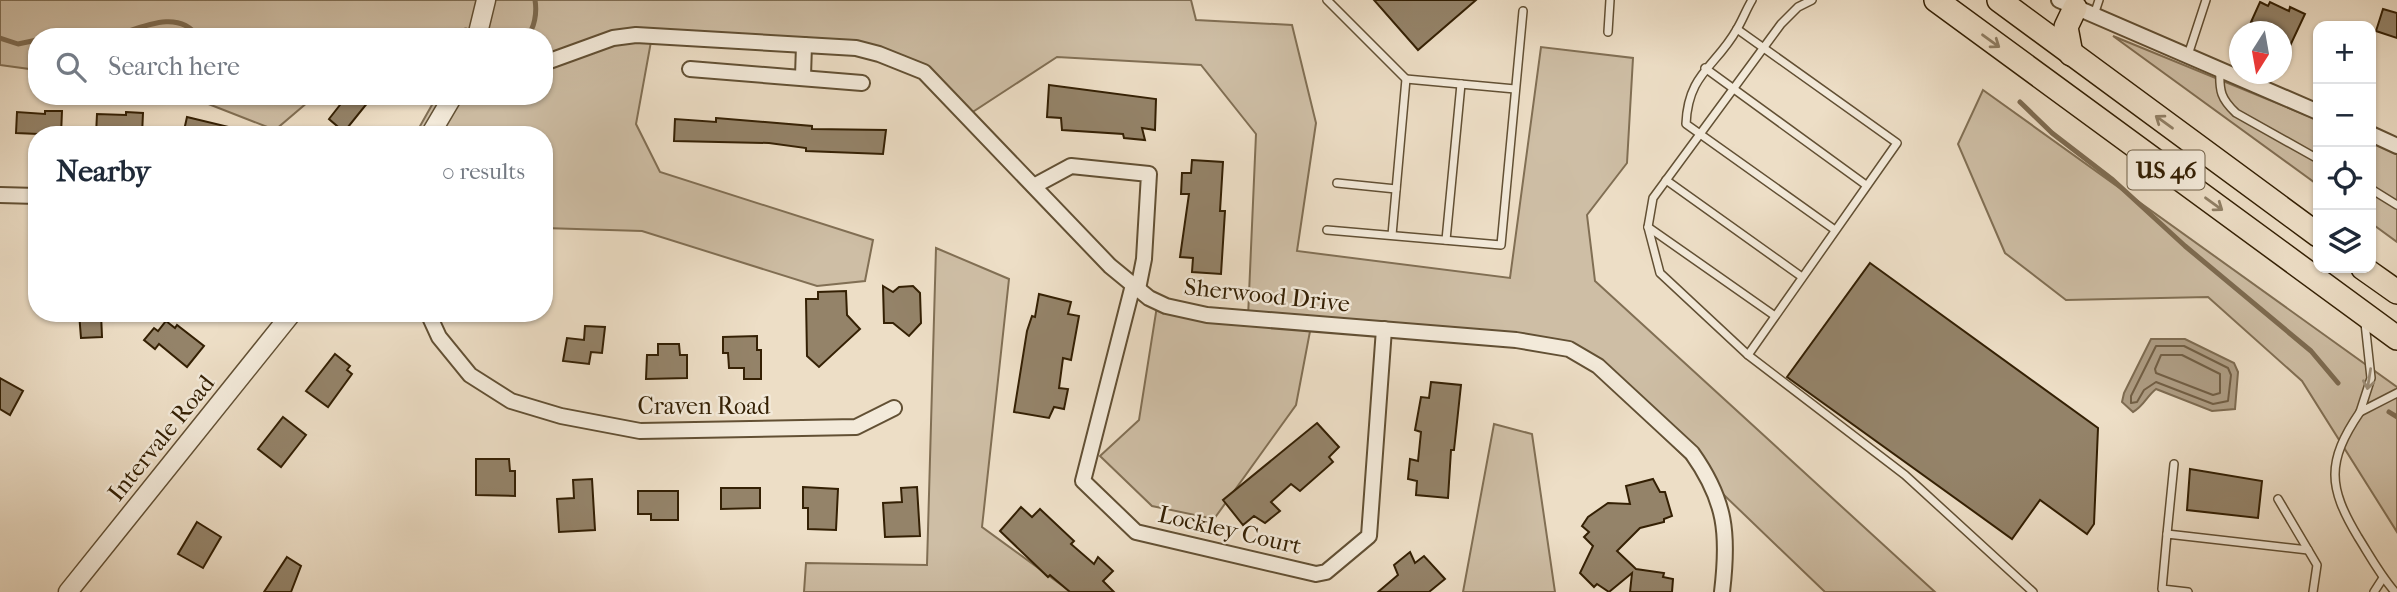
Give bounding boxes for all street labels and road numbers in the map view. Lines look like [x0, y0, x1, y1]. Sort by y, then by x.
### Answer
road number: US 46 [2128, 150, 2204, 190]
street label: Sherwood Drive [1183, 272, 1351, 318]
street label: Intervale Road [102, 369, 221, 506]
street label: Craven Road [638, 392, 771, 420]
street label: Lockley Court [1156, 500, 1305, 560]

